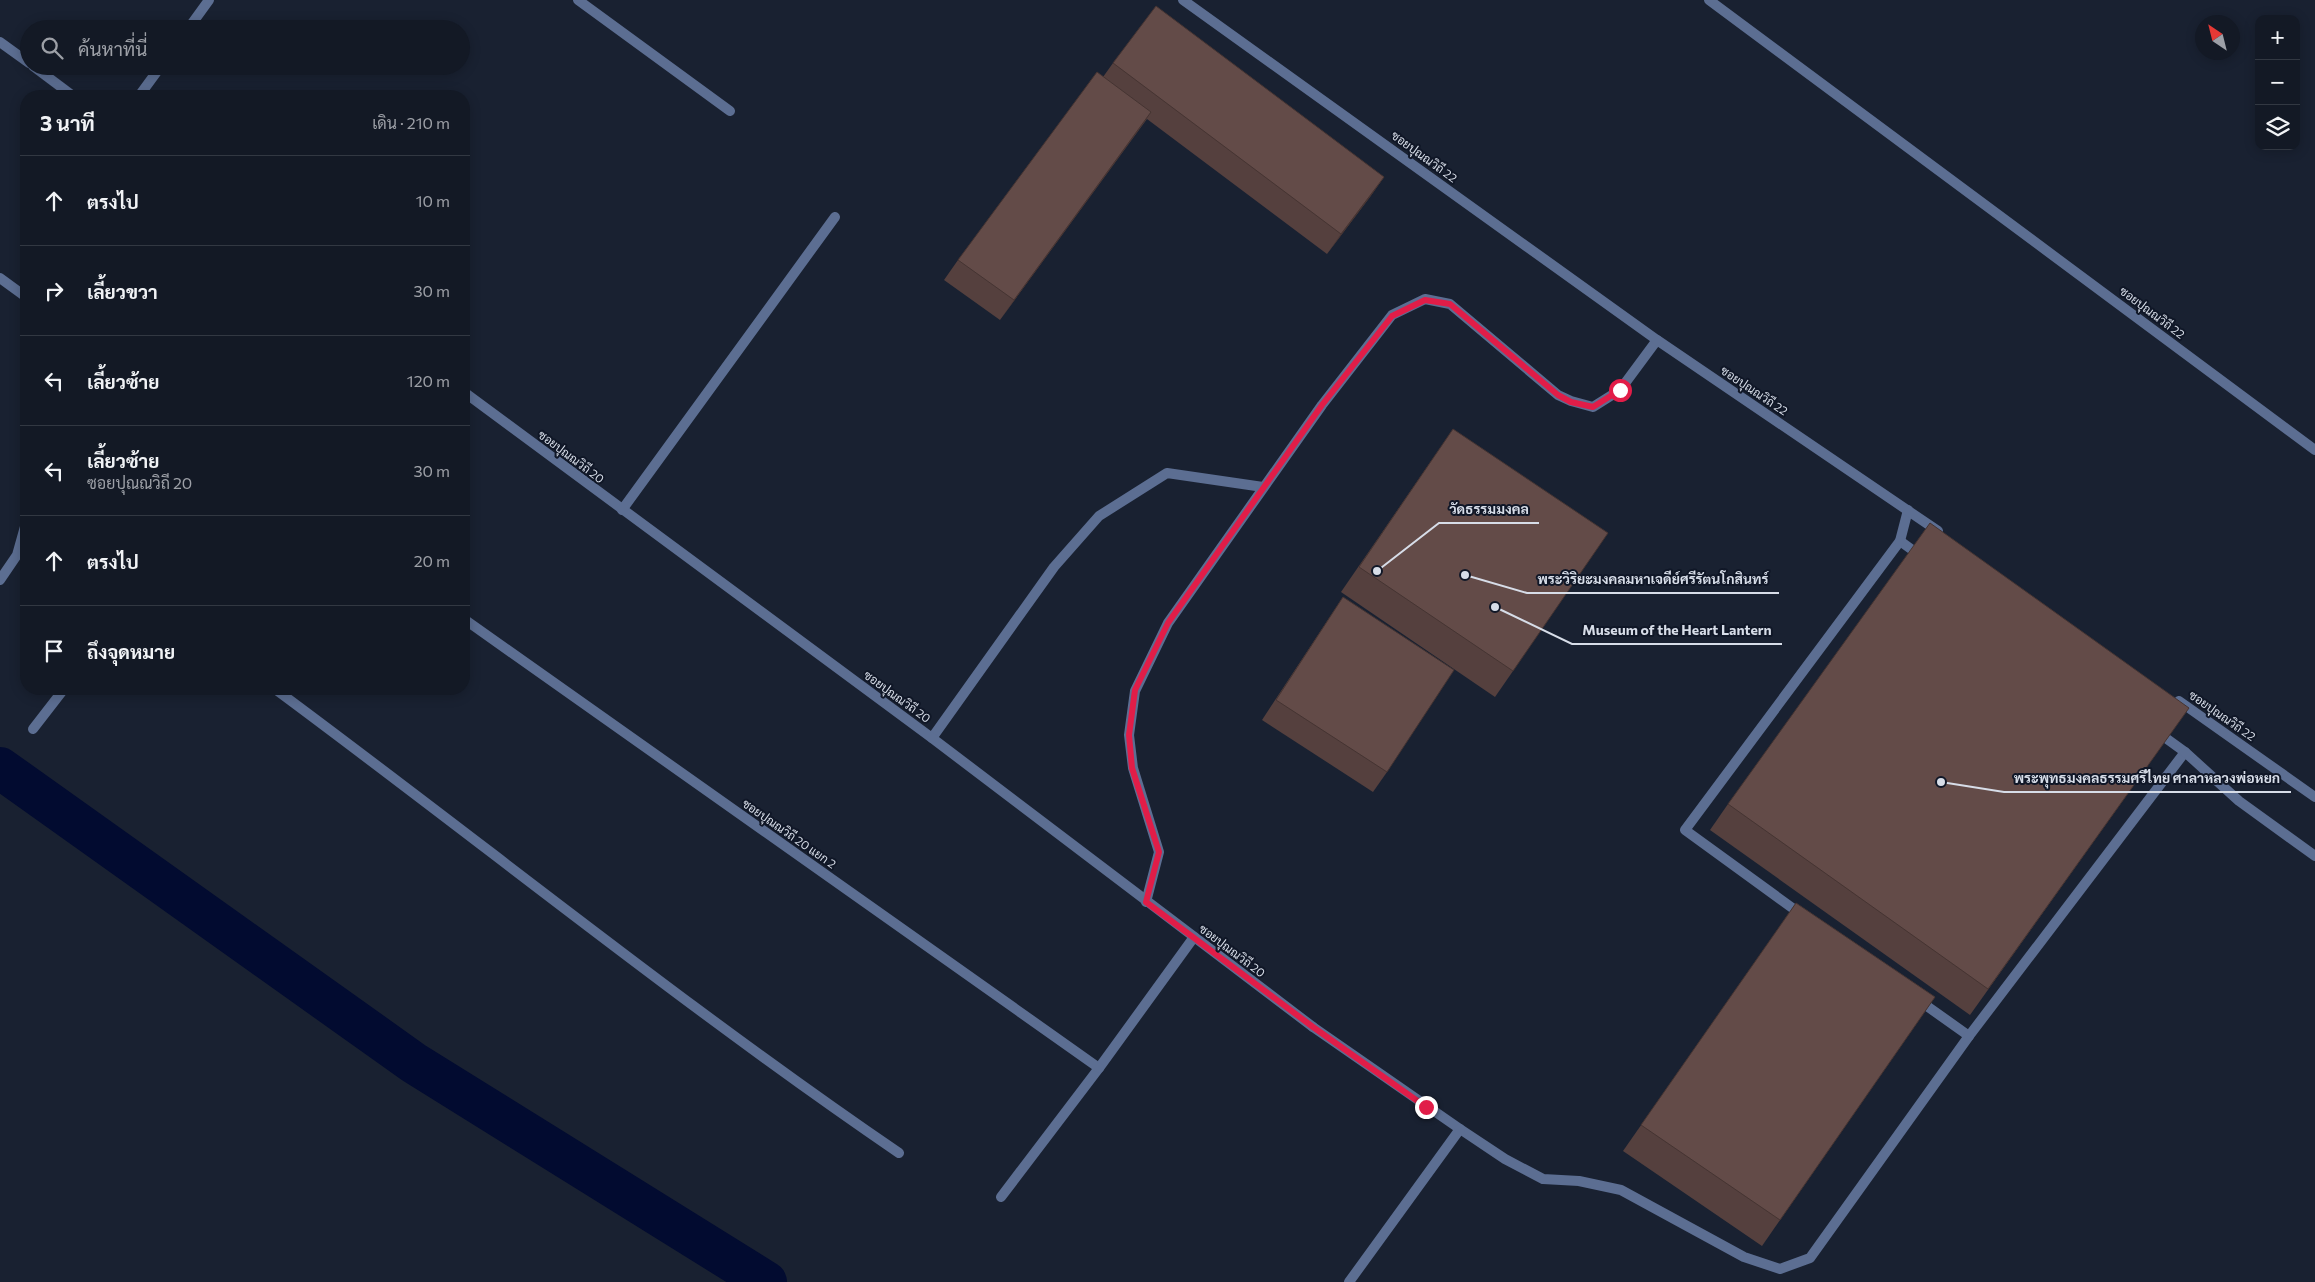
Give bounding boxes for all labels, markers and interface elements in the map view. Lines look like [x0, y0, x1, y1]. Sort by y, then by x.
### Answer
north arrow [2195, 15, 2240, 60]
map controls [2255, 15, 2300, 150]
button: + [2255, 15, 2300, 60]
search box [20, 20, 470, 75]
icon: search [38, 34, 66, 62]
text: ค้นหาที่นี่ [78, 37, 147, 60]
button: − [2255, 60, 2300, 105]
button: layers [2255, 105, 2300, 150]
text: 3 นาที [40, 110, 95, 135]
text: เดิน · 210 m [372, 113, 450, 132]
street label: ซอยปุณณวิถี 22 [1387, 128, 1460, 187]
icon: ahead [40, 187, 68, 215]
text: ตรงไป [87, 190, 139, 213]
text: 10 m [416, 191, 450, 210]
icon: right [40, 277, 68, 305]
text: เลี้ยวขวา [87, 280, 158, 303]
text: 30 m [413, 281, 450, 300]
street label: ซอยปุณณวิถี 22 [2116, 283, 2188, 344]
street label: ซอยปุณณวิถี 22 [1717, 363, 1791, 420]
icon: left [40, 367, 68, 395]
text: เลี้ยวซ้าย [87, 370, 159, 393]
text: 120 m [407, 371, 450, 390]
route start [1609, 379, 1632, 402]
street label: ซอยปุณณวิถี 20 [534, 427, 607, 488]
text: เลี้ยวซ้าย [87, 449, 159, 472]
icon: left [40, 457, 68, 485]
text: 30 m [413, 461, 450, 480]
text: ซอยปุณณวิถี 20 [87, 473, 192, 492]
callout: วัดธรรมมงคล [1439, 494, 1539, 523]
text: วัดธรรมมงคล [1449, 500, 1529, 517]
icon: ahead [40, 547, 68, 575]
text: ตรงไป [87, 550, 139, 573]
text: 20 m [414, 551, 450, 570]
callout: พระวิริยะมงคลมหาเจดีย์ศรีรัตนโกสินทร์ [1527, 564, 1779, 593]
text: พระวิริยะมงคลมหาเจดีย์ศรีรัตนโกสินทร์ [1537, 570, 1770, 587]
callout: Museum of the Heart Lantern [1572, 615, 1782, 644]
text: Museum of the Heart Lantern [1582, 621, 1772, 638]
icon: arrive [40, 637, 68, 665]
text: ถึงจุดหมาย [87, 640, 175, 663]
street label: ซอยปุณณวิถี 20 [860, 667, 934, 728]
street label: ซอยปุณณวิถี 22 [2185, 687, 2259, 746]
callout: พระพุทธมงคลธรรมศรีไทย ศาลาหลวงพ่อหยก [2004, 763, 2291, 792]
text: พระพุทธมงคลธรรมศรีไทย ศาลาหลวงพ่อหยก [2014, 769, 2280, 789]
street label: ซอยปุณณวิถี 20 แยก 2 [738, 796, 839, 873]
street label: ซอยปุณณวิถี 20 [1195, 921, 1268, 982]
route end [1415, 1096, 1438, 1119]

